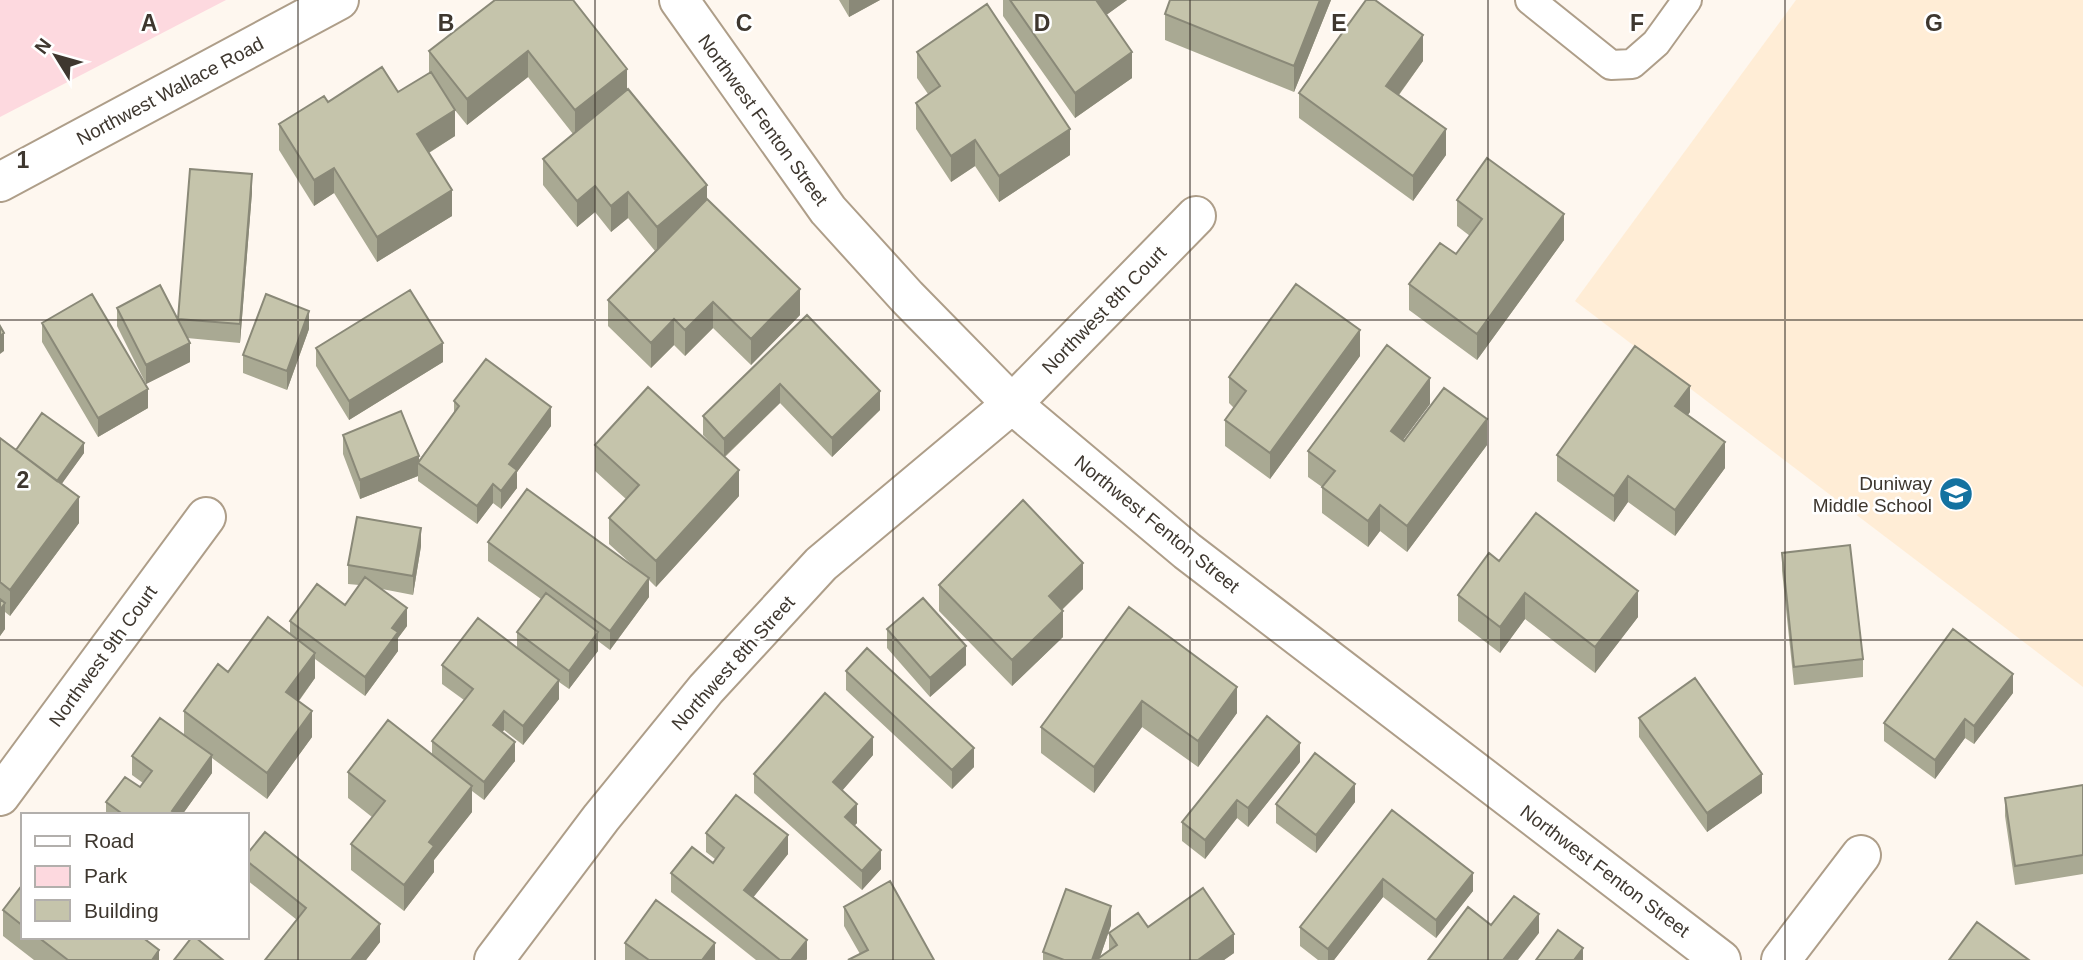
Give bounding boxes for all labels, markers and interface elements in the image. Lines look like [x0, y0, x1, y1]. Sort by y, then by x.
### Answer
text: A [141, 10, 157, 36]
text: B [438, 10, 454, 36]
text: C [736, 10, 752, 36]
text: D [1034, 10, 1050, 36]
text: E [1331, 10, 1347, 36]
text: F [1630, 10, 1644, 36]
text: G [1925, 10, 1943, 36]
north arrow [21, 21, 91, 91]
street label: Northwest Fenton Street [694, 31, 832, 210]
street label: Northwest Wallace Road [73, 33, 267, 149]
text: N [30, 34, 55, 58]
text: 1 [17, 147, 30, 173]
street label: Northwest 8th Court [1038, 241, 1171, 378]
street label: Northwest Fenton Street [1070, 451, 1244, 597]
text: 2 [17, 467, 29, 493]
place label: Duniway Middle School [1813, 473, 1932, 516]
school or university icon: Duniway Middle School [1937, 475, 1975, 513]
street label: Northwest 9th Court [45, 581, 162, 731]
street label: Northwest 8th Street [667, 591, 799, 734]
street label: Northwest Fenton Street [1516, 801, 1694, 942]
legend [21, 813, 248, 939]
text: Road [84, 829, 134, 852]
text: Park [84, 864, 128, 887]
text: Building [84, 899, 159, 922]

